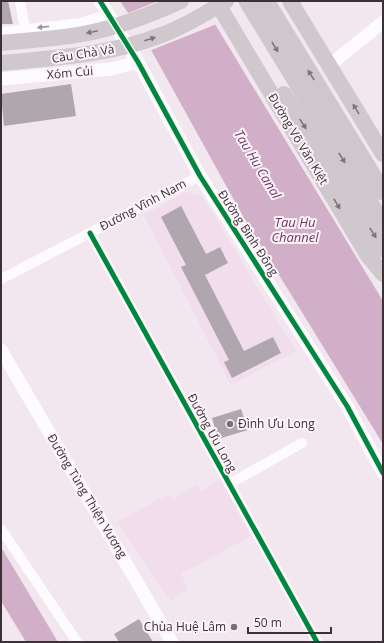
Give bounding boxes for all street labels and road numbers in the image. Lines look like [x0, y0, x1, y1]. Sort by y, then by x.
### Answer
street label: Cầu Chà Và [50, 40, 115, 67]
street label: Xóm Củi [46, 62, 94, 83]
street label: Đường Võ Văn Kiệt [264, 90, 333, 188]
street label: Đường Vĩnh Nam [96, 175, 189, 235]
street label: Đường Bình Đông [214, 186, 283, 279]
street label: Đường Ưu Long [184, 390, 241, 476]
street label: Đường Tùng Thiện Vương [43, 430, 132, 562]

